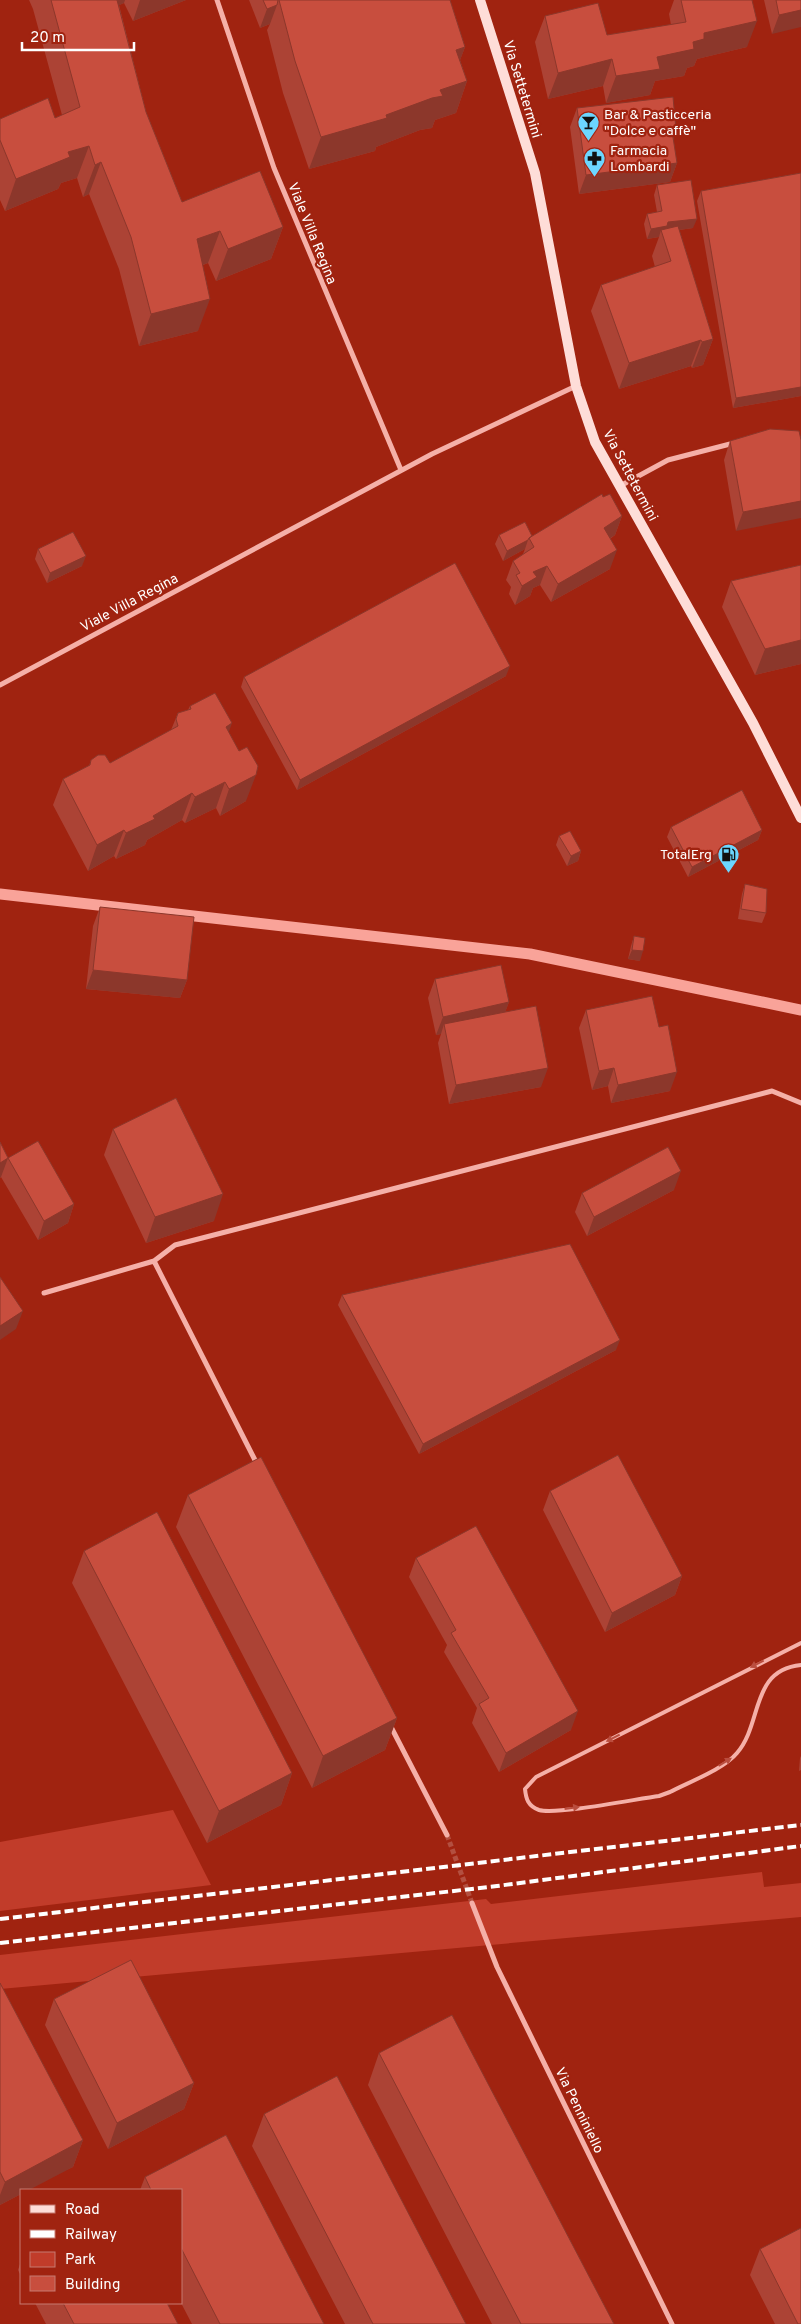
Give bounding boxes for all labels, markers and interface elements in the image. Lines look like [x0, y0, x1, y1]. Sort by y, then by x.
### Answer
scale bar [22, 20, 135, 52]
text: 20 m [30, 29, 65, 48]
street label: Via Settetermini [499, 38, 545, 140]
place label: Bar & Pasticceria "Dolce e caffè" [604, 107, 711, 140]
bar icon: Bar & Pasticceria "Dolce e caffè" [576, 110, 600, 141]
place label: Farmacia Lombardi [610, 143, 670, 176]
pharmacy icon: Farmacia Lombardi [582, 146, 606, 177]
street label: Viale Villa Regina [283, 180, 340, 287]
street label: Via Settetermini [598, 427, 661, 525]
street label: Viale Villa Regina [78, 570, 181, 636]
fuel station icon: TotalErg [716, 842, 740, 873]
place label: TotalErg [660, 847, 712, 864]
one-way arrow [750, 1660, 765, 1668]
one-way arrow [605, 1734, 620, 1742]
one-way arrow [718, 1758, 732, 1767]
one-way arrow [564, 1804, 580, 1812]
street label: Via Penniniello [551, 2065, 607, 2157]
legend [20, 2189, 182, 2304]
text: Road [65, 2201, 100, 2220]
text: Railway [65, 2226, 117, 2245]
text: Park [65, 2251, 96, 2270]
text: Building [65, 2276, 120, 2295]

